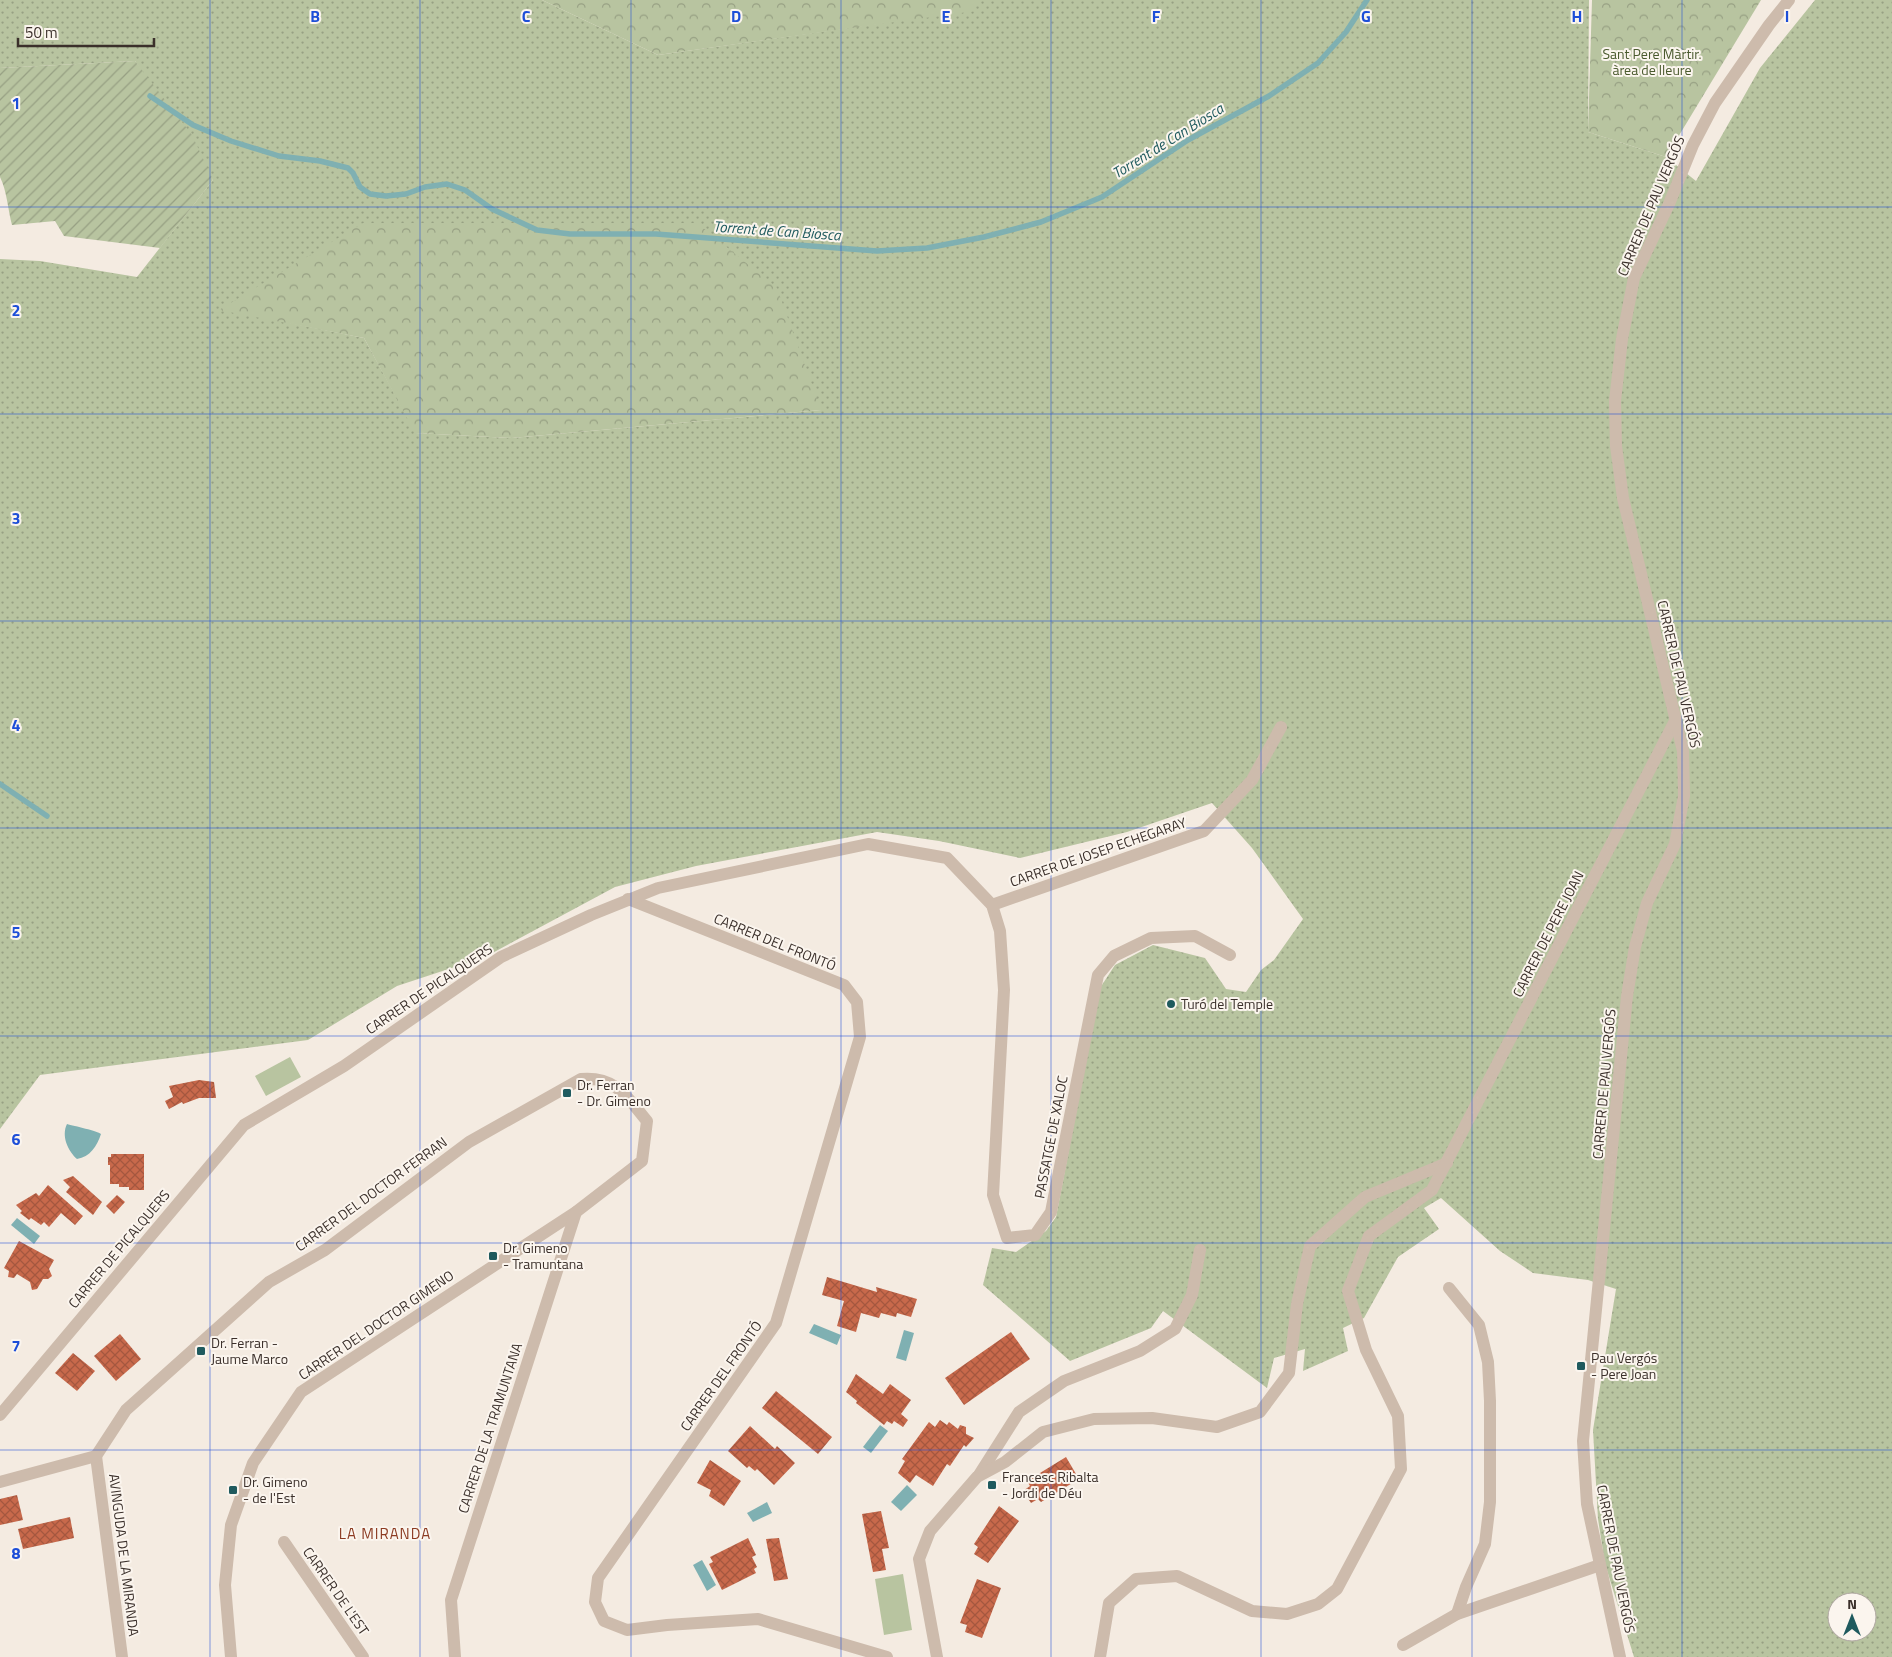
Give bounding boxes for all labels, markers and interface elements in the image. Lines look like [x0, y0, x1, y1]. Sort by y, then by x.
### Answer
text: B [310, 4, 320, 28]
text: C [522, 4, 531, 28]
text: D [731, 4, 741, 28]
text: E [942, 4, 951, 28]
text: F [1152, 4, 1161, 28]
text: G [1361, 4, 1371, 28]
text: H [1572, 4, 1582, 28]
text: I [1785, 4, 1789, 28]
scale bar [18, 15, 154, 47]
text: 50 m [25, 21, 58, 44]
park label: Sant Pere Màrtir. àrea de lleure [1603, 43, 1701, 80]
text: 1 [12, 91, 20, 115]
water label: Torrent de Can Biosca [1108, 96, 1229, 184]
street label: CARRER DE PAU VERGÓS [1611, 132, 1690, 279]
water label: Torrent de Can Biosca [713, 215, 843, 247]
text: 2 [12, 298, 20, 322]
text: 3 [12, 506, 20, 530]
street label: CARRER DE PAU VERGÓS [1652, 598, 1707, 750]
text: 4 [12, 713, 21, 737]
street label: CARRER DE JOSEP ECHEGARAY [1007, 811, 1189, 892]
street label: CARRER DE PERE JOAN [1507, 867, 1588, 1000]
street label: CARRER DEL FRONTÓ [711, 907, 839, 976]
text: 5 [12, 920, 21, 944]
street label: CARRER DE PICALQUERS [361, 938, 496, 1039]
place label: Turó del Temple [1181, 993, 1273, 1014]
marker: Turó del Temple [1165, 998, 1177, 1010]
street label: CARRER DE PAU VERGÓS [1586, 1008, 1621, 1160]
street label: PASSATGE DE XALOC [1028, 1073, 1073, 1200]
place label: Dr. Ferran - Dr. Gimeno [577, 1074, 651, 1111]
marker: Dr. Ferran - Dr. Gimeno [561, 1087, 573, 1099]
text: 6 [12, 1127, 21, 1151]
street label: CARRER DEL DOCTOR FERRAN [290, 1131, 451, 1256]
street label: CARRER DE PICALQUERS [63, 1185, 175, 1312]
place label: Dr. Gimeno - Tramuntana [503, 1237, 583, 1274]
marker: Dr. Gimeno - Tramuntana [487, 1250, 499, 1262]
street label: CARRER DEL DOCTOR GIMENO [294, 1265, 458, 1385]
street label: CARRER DEL FRONTÓ [675, 1316, 767, 1435]
place label: Dr. Ferran - Jaume Marco [211, 1332, 288, 1369]
text: 7 [12, 1334, 20, 1358]
street label: CARRER DE LA TRAMUNTANA [452, 1339, 527, 1516]
marker: Dr. Ferran - Jaume Marco [195, 1345, 207, 1357]
place label: Pau Vergós - Pere Joan [1591, 1347, 1657, 1384]
marker: Pau Vergós - Pere Joan [1575, 1360, 1587, 1372]
place label: Francesc Ribalta - Jordi de Déu [1002, 1466, 1098, 1503]
place label: Dr. Gimeno - de l'Est [243, 1471, 308, 1508]
street label: AVINGUDA DE LA MIRANDA [104, 1472, 145, 1638]
marker: Francesc Ribalta - Jordi de Déu [986, 1479, 998, 1491]
street label: CARRER DE PAU VERGÓS [1592, 1483, 1641, 1635]
marker: Dr. Gimeno - de l'Est [227, 1484, 239, 1496]
district label: LA MIRANDA [339, 1522, 431, 1545]
text: 8 [12, 1541, 21, 1565]
street label: CARRER DE L'EST [298, 1542, 375, 1640]
north arrow [1827, 1592, 1877, 1642]
text: N [1847, 1593, 1857, 1614]

